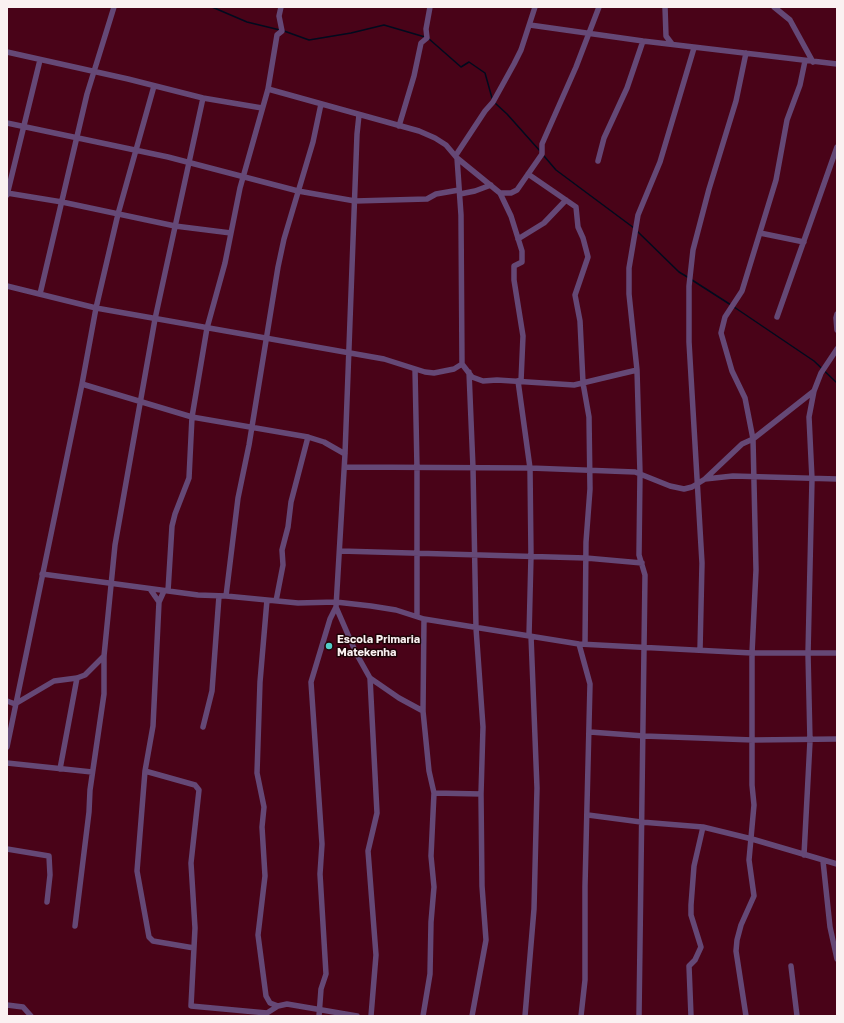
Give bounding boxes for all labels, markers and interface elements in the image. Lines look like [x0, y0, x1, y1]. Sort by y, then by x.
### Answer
place label: Escola Primaria Matekenha [337, 633, 420, 659]
marker: Escola Primaria Matekenha [324, 641, 334, 651]

